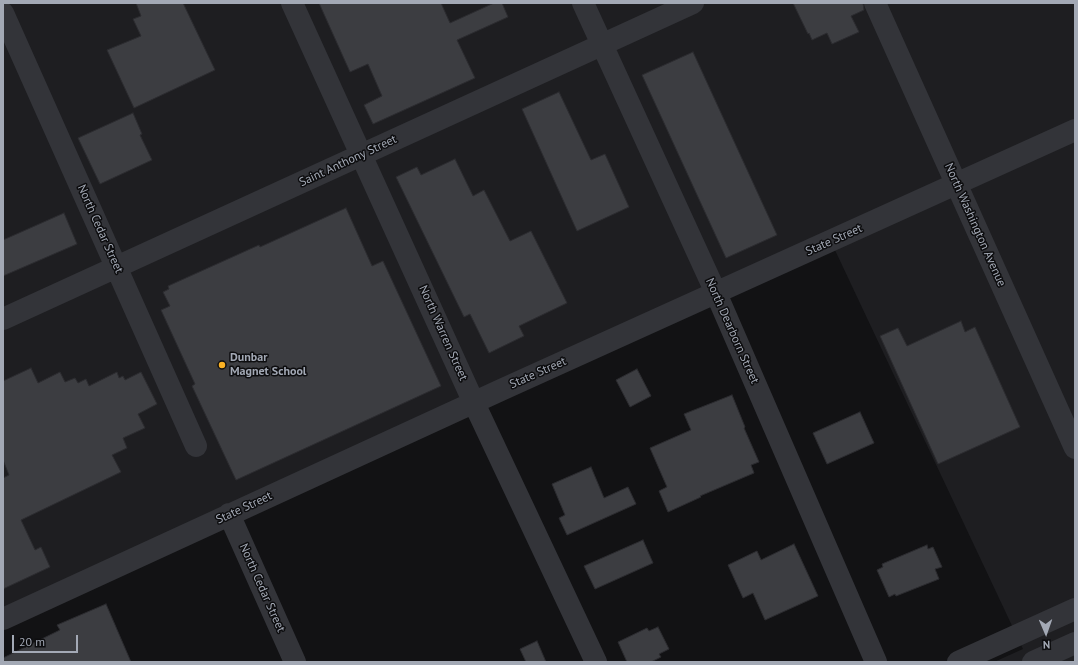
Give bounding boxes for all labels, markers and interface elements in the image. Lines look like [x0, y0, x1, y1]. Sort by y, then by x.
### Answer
street label: Saint Anthony Street [297, 132, 399, 190]
street label: North Washington Avenue [941, 161, 1009, 289]
street label: North Cedar Street [74, 182, 126, 276]
street label: State Street [804, 221, 864, 259]
street label: North Dearborn Street [702, 276, 762, 386]
street label: North Warren Street [416, 283, 470, 383]
place label: Dunbar Magnet School [230, 351, 306, 379]
street label: State Street [508, 354, 568, 392]
marker: Dunbar Magnet School [217, 360, 227, 370]
street label: State Street [214, 489, 274, 527]
street label: North Cedar Street [236, 541, 288, 635]
north arrow [1026, 613, 1066, 653]
scale bar [14, 627, 80, 653]
text: 20 m [19, 634, 45, 649]
text: N [1043, 638, 1050, 652]

